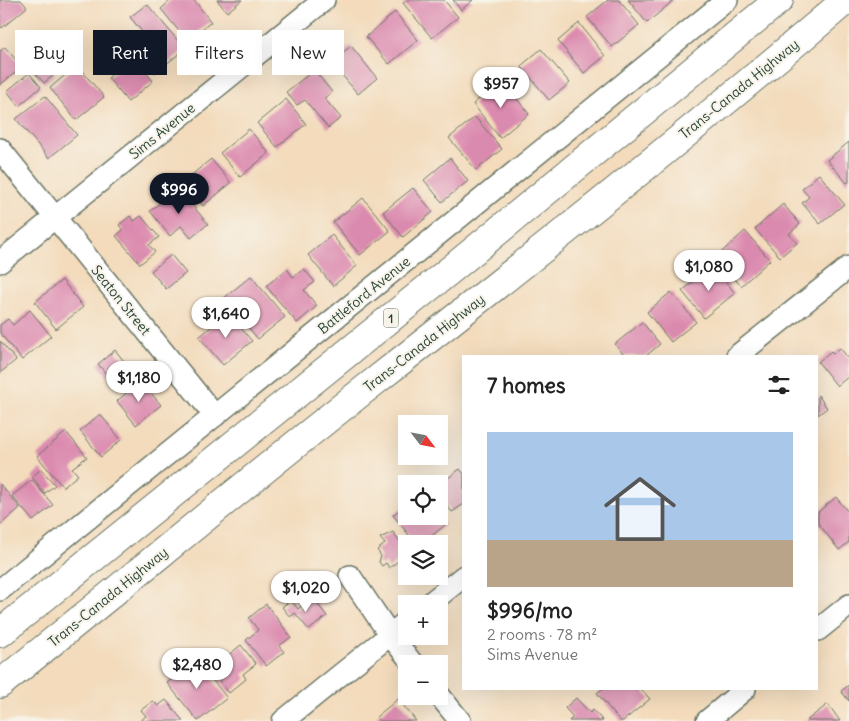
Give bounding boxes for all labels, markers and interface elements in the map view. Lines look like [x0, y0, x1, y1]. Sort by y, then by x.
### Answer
chip: Buy [15, 30, 83, 75]
chip: Rent [93, 30, 167, 75]
chip: Filters [177, 30, 262, 75]
chip: New [272, 30, 344, 75]
street label: Trans-Canada Highway [676, 35, 802, 143]
pin: $957 [471, 66, 531, 109]
text: $957 [483, 73, 519, 93]
street label: Sims Avenue [125, 99, 199, 163]
pin: $996 [149, 172, 209, 215]
text: $996 [161, 179, 197, 199]
pin: $1,080 [668, 250, 750, 292]
street label: Battleford Avenue [314, 252, 414, 338]
text: $1,080 [685, 256, 733, 276]
street label: Seaton Street [87, 261, 155, 339]
street label: Trans-Canada Highway [360, 290, 488, 396]
pin: $1,640 [185, 296, 267, 339]
text: $1,640 [202, 303, 250, 323]
road number: 1 [384, 308, 398, 328]
pin: $1,180 [98, 360, 180, 403]
text: $1,180 [117, 367, 161, 387]
icon: filters [765, 371, 793, 399]
text: 7 homes [487, 372, 566, 399]
north arrow [398, 415, 448, 465]
map controls [398, 415, 448, 705]
icon: home [595, 464, 685, 554]
button: locate [398, 475, 448, 525]
button: layers [398, 535, 448, 585]
street label: Trans-Canada Highway [45, 543, 171, 651]
pin: $1,020 [265, 570, 347, 613]
text: $1,020 [282, 577, 330, 597]
button: + [398, 595, 448, 645]
text: $996/mo [487, 597, 572, 624]
text: 2 rooms · 78 m² [487, 624, 597, 644]
text: Sims Avenue [487, 644, 578, 664]
pin: $2,480 [156, 648, 238, 690]
text: $2,480 [172, 654, 222, 674]
button: − [398, 655, 448, 705]

